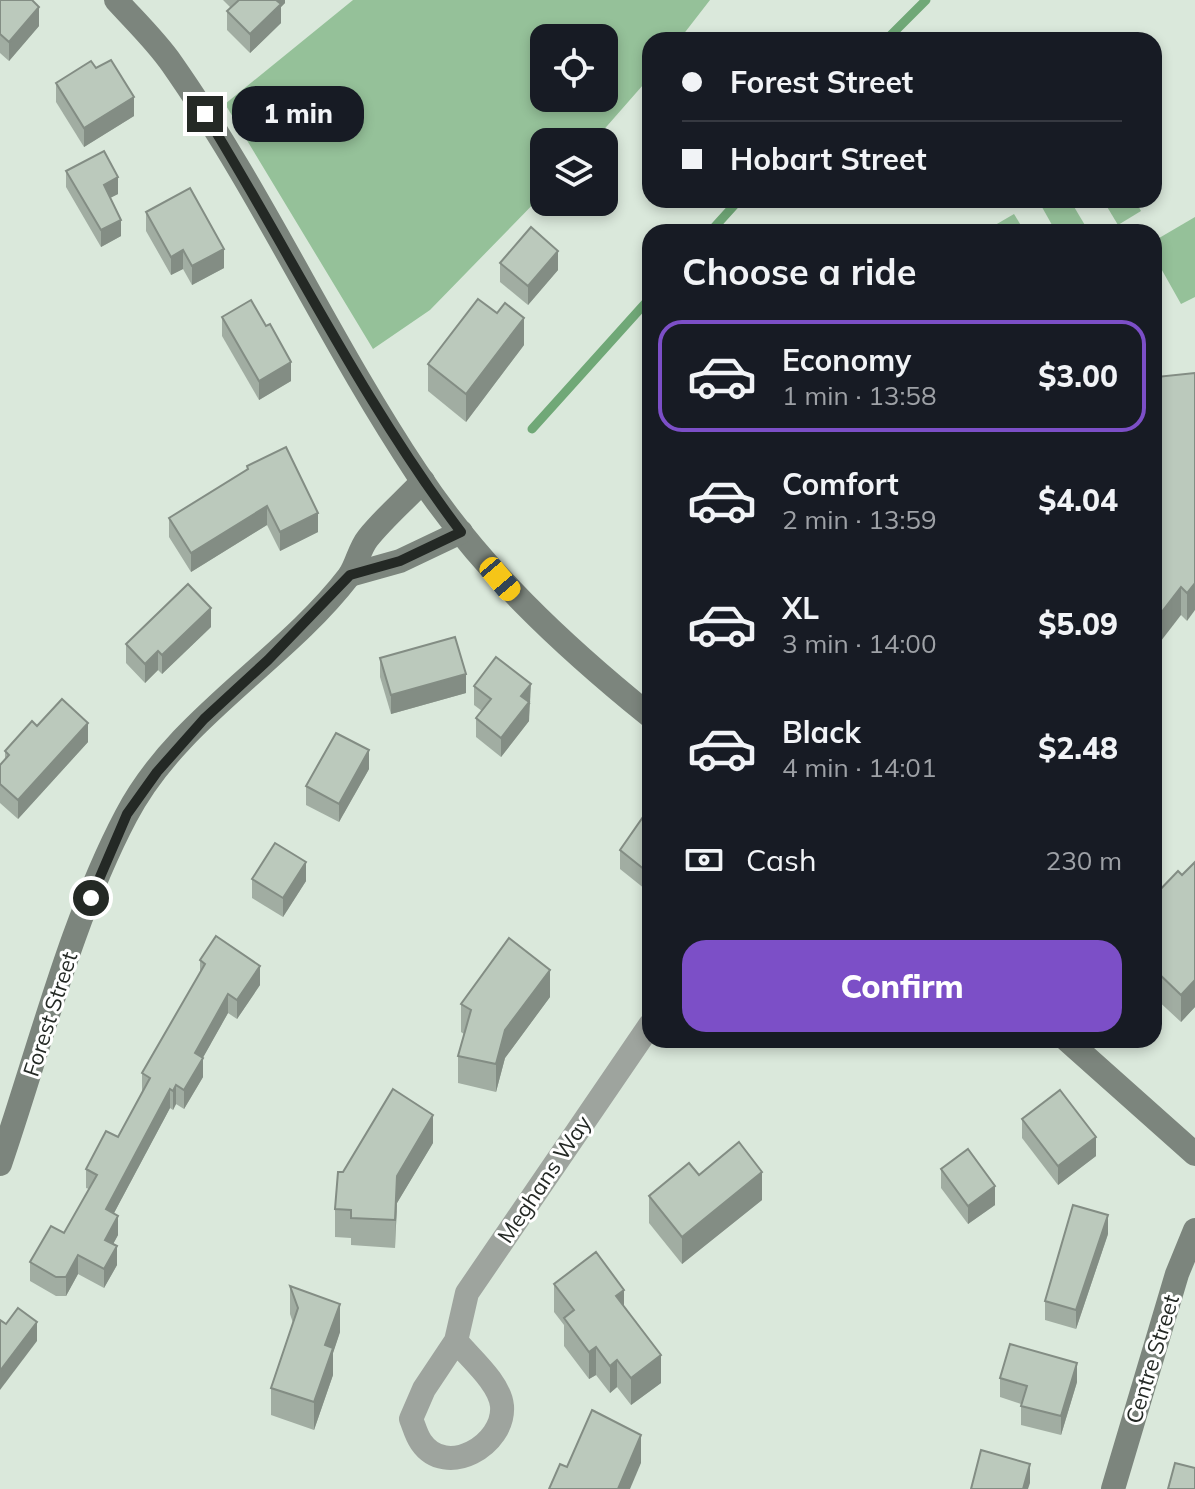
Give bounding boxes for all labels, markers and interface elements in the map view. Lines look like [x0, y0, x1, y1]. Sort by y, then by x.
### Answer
map controls [530, 24, 618, 216]
button: locate [530, 24, 618, 112]
text: Forest Street [730, 63, 913, 101]
callout: 1 min [233, 86, 365, 142]
route end [187, 96, 223, 132]
text: 1 min [263, 97, 333, 130]
button: layers [530, 128, 618, 216]
text: Hobart Street [730, 140, 927, 178]
text: Choose a ride [682, 249, 916, 294]
icon: car [686, 340, 758, 412]
text: Economy [782, 341, 911, 379]
text: $3.00 [1038, 357, 1118, 395]
text: 1 min · 13:58 [782, 379, 937, 412]
icon: car [686, 464, 758, 536]
text: Comfort [782, 465, 899, 503]
text: $4.04 [1038, 481, 1118, 519]
text: 2 min · 13:59 [782, 503, 937, 536]
car [475, 553, 525, 605]
icon: car [686, 588, 758, 660]
text: XL [782, 589, 819, 627]
text: $5.09 [1038, 605, 1118, 643]
text: 3 min · 14:00 [782, 627, 937, 660]
icon: car [686, 712, 758, 784]
text: Black [782, 713, 861, 751]
text: $2.48 [1038, 729, 1118, 767]
text: 4 min · 14:01 [782, 751, 937, 784]
icon: cash [682, 838, 726, 882]
text: Cash [746, 841, 817, 879]
text: 230 m [1046, 844, 1122, 877]
route start [73, 880, 109, 916]
button: Confirm [682, 940, 1122, 1032]
street label: Forest Street [17, 948, 83, 1080]
street label: Meghans Way [491, 1110, 597, 1248]
street label: Centre Street [1119, 1291, 1185, 1427]

